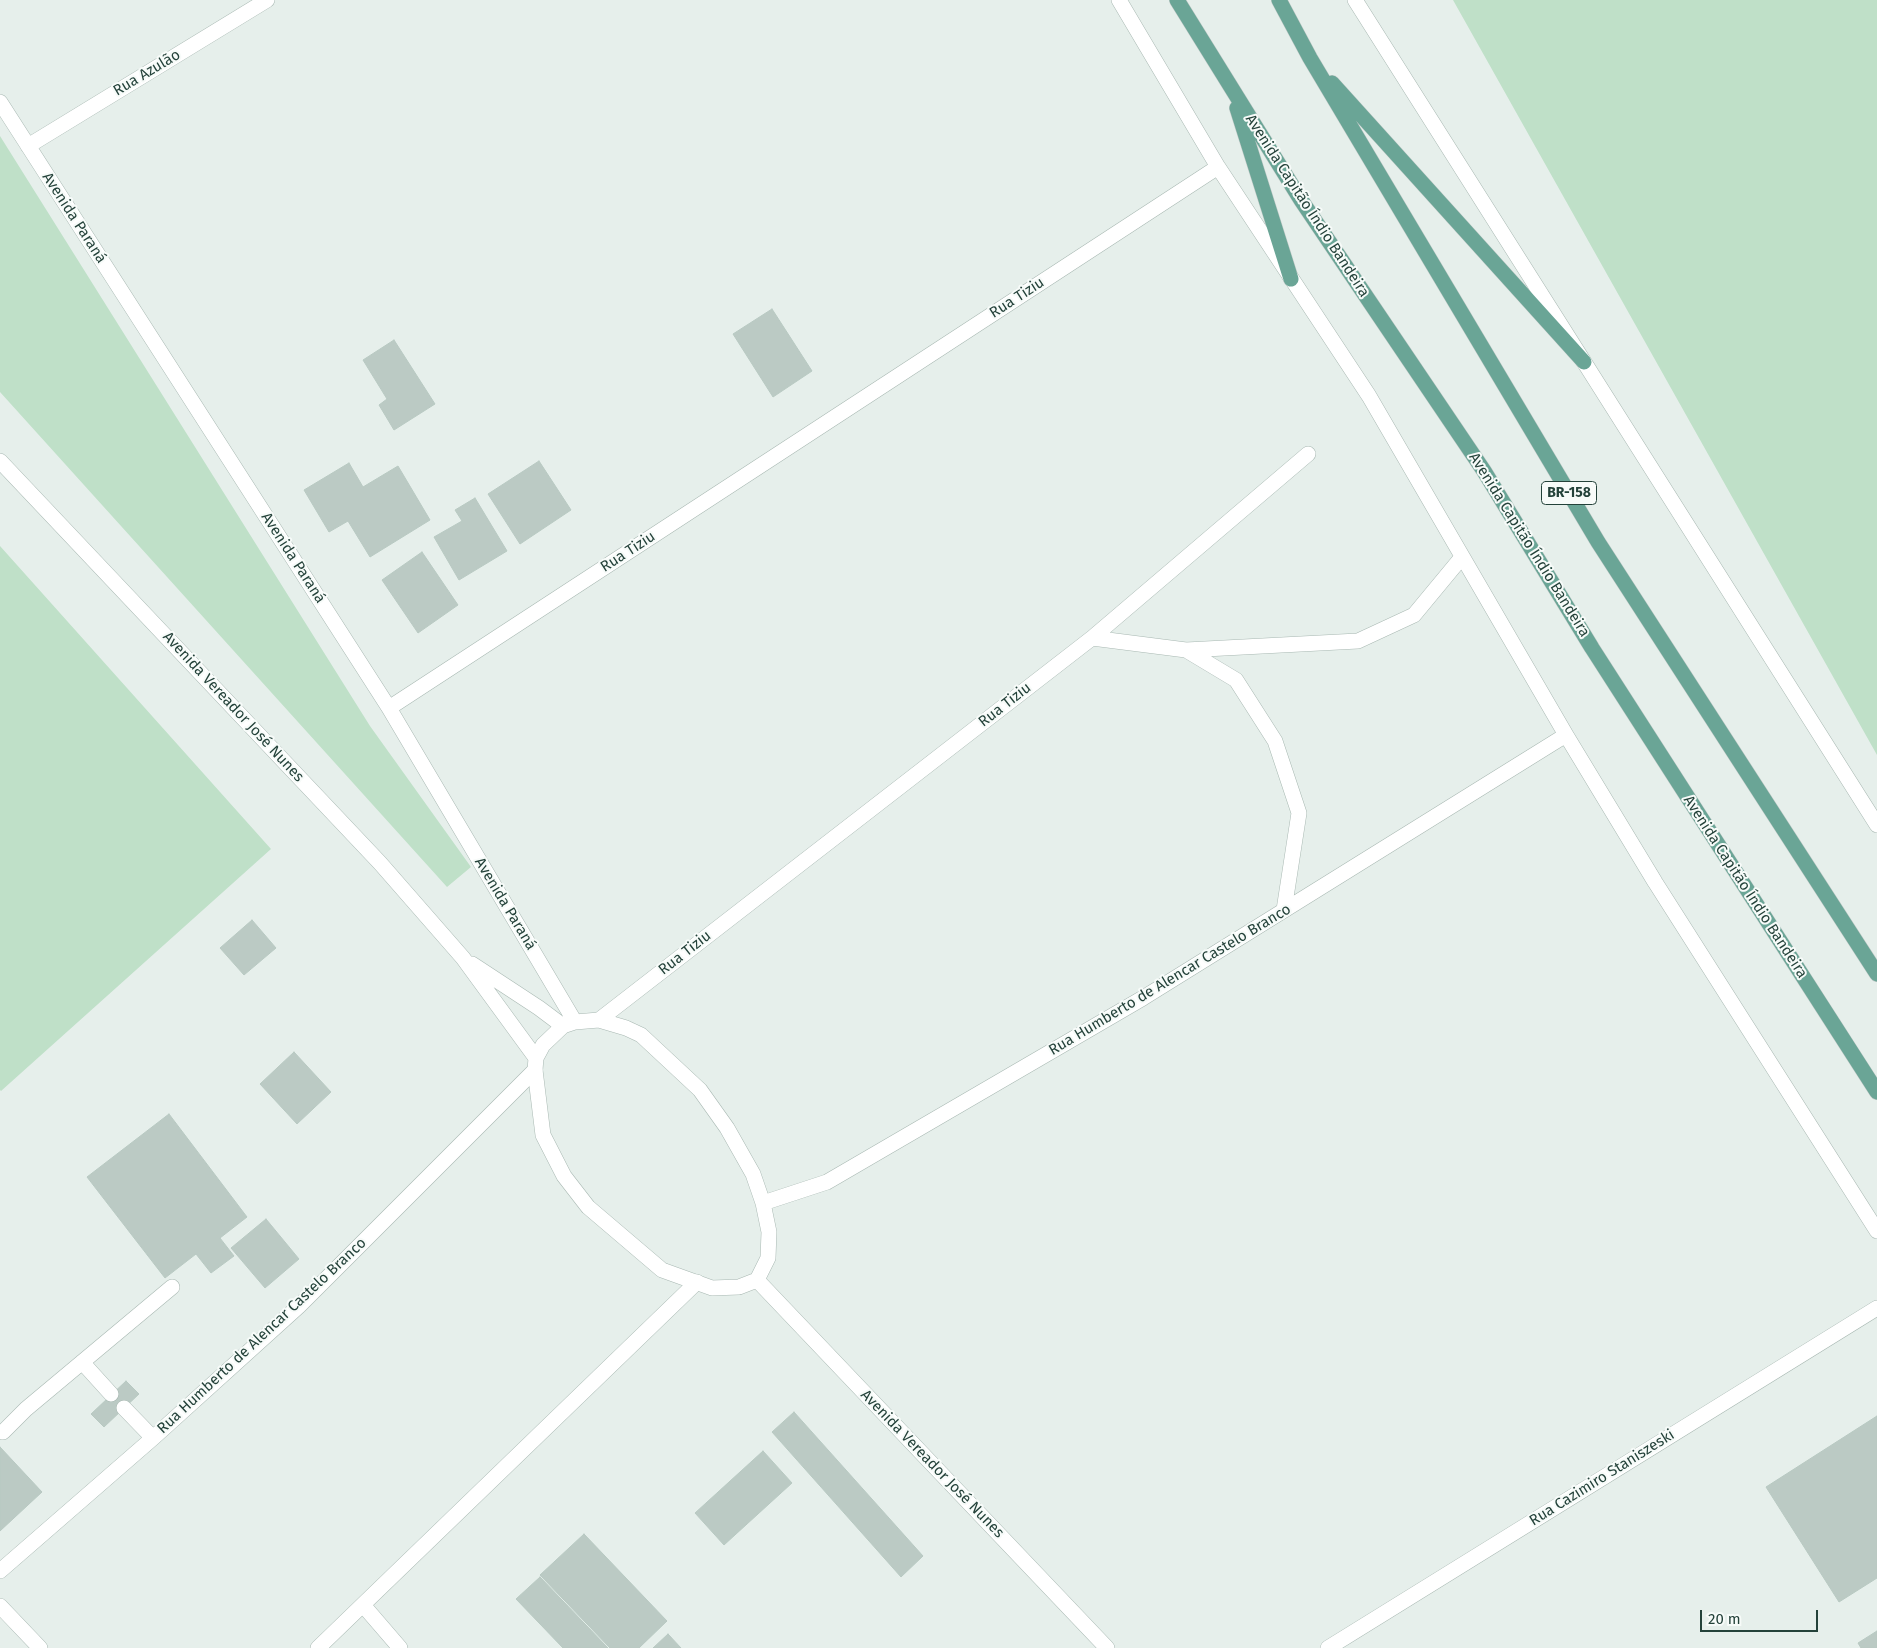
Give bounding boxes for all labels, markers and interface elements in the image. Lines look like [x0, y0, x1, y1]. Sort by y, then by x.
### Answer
street label: Rua Azulão [110, 46, 184, 100]
street label: Avenida Capitão Índio Bandeira [1241, 111, 1373, 301]
street label: Avenida Paraná [38, 169, 110, 267]
street label: Rua Tiziu [986, 274, 1048, 322]
street label: Avenida Capitão Índio Bandeira [1465, 449, 1593, 641]
road number: BR-158 [1542, 482, 1596, 504]
street label: Avenida Paraná [257, 509, 329, 607]
street label: Rua Tiziu [597, 528, 659, 576]
street label: Avenida Vereador José Nunes [159, 628, 307, 786]
street label: Rua Tiziu [975, 679, 1035, 731]
street label: Avenida Capitão Índio Bandeira [1679, 792, 1811, 982]
street label: Avenida Paraná [470, 855, 540, 953]
street label: Rua Humberto de Alencar Castelo Branco [1046, 900, 1294, 1060]
street label: Rua Tiziu [655, 927, 715, 979]
street label: Rua Humberto de Alencar Castelo Branco [154, 1234, 370, 1438]
street label: Avenida Vereador José Nunes [856, 1386, 1008, 1542]
street label: Rua Cazimiro Staniszeski [1526, 1426, 1678, 1530]
scale bar [1702, 1600, 1820, 1632]
text: 20 m [1708, 1610, 1741, 1628]

